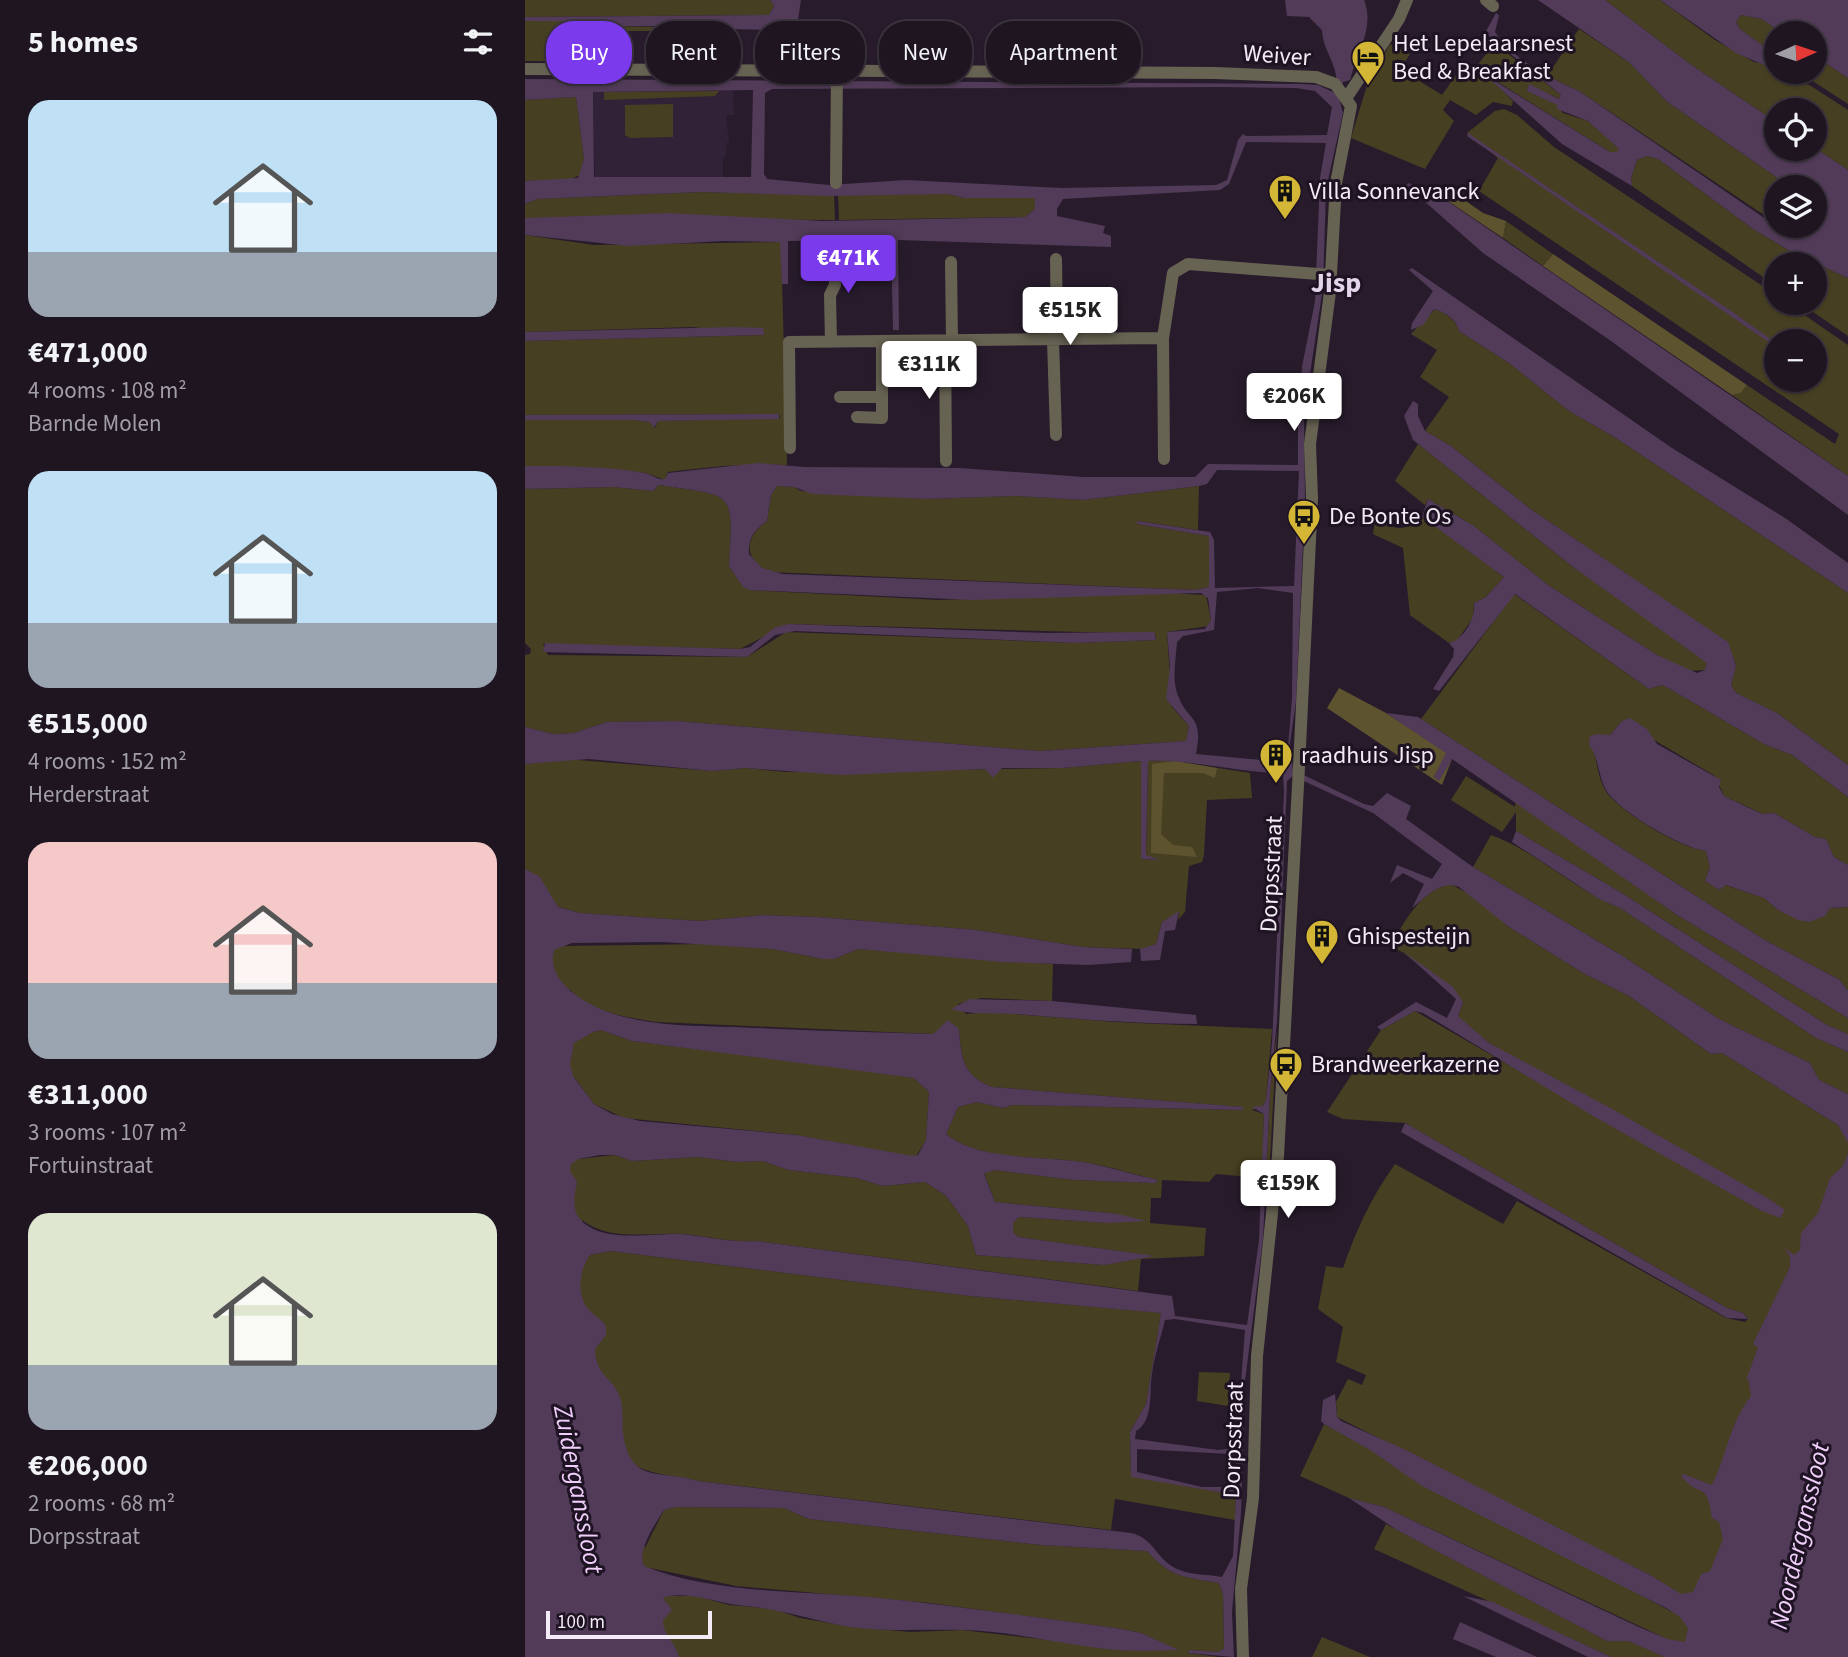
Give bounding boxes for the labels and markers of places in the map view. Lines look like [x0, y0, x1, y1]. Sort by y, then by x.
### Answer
place label: Het Lepelaarsnest Bed & Breakfast [1393, 26, 1573, 89]
hotel icon: Het Lepelaarsnest Bed & Breakfast [1349, 38, 1387, 87]
building icon: Villa Sonnevanck [1266, 172, 1304, 221]
place label: Villa Sonnevanck [1309, 174, 1479, 209]
pin: €471K [799, 236, 897, 295]
pin: €515K [1021, 288, 1119, 347]
pin: €311K [880, 342, 978, 401]
pin: €206K [1245, 374, 1343, 433]
bus stop icon: De Bonte Os [1285, 497, 1323, 546]
place label: De Bonte Os [1329, 499, 1451, 534]
building icon: raadhuis Jisp [1257, 736, 1295, 785]
place label: raadhuis Jisp [1301, 738, 1434, 773]
building icon: Ghispesteijn [1303, 917, 1341, 966]
place label: Ghispesteijn [1347, 919, 1470, 954]
bus stop icon: Brandweerkazerne [1267, 1045, 1305, 1094]
place label: Brandweerkazerne [1311, 1047, 1500, 1082]
pin: €159K [1239, 1160, 1337, 1220]

